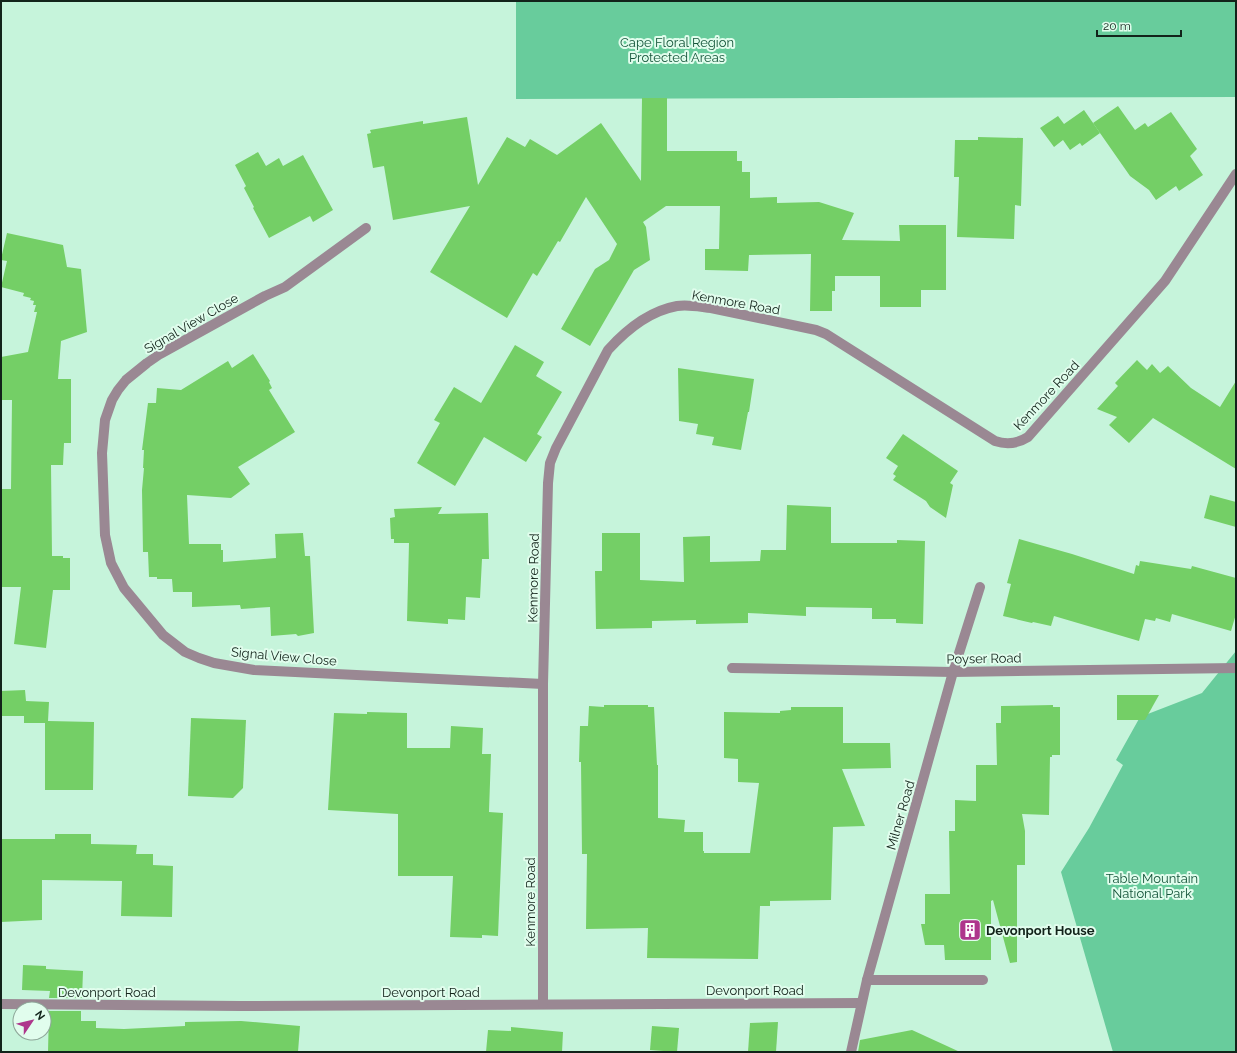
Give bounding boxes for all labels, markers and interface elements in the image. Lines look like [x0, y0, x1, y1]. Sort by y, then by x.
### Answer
scale bar [1097, 12, 1181, 38]
text: 20 m [1103, 19, 1131, 33]
park label: Cape Floral Region Protected Areas [620, 35, 734, 65]
street label: Kenmore Road [691, 287, 781, 318]
street label: Signal View Close [142, 290, 241, 356]
street label: Kenmore Road [1010, 358, 1082, 433]
street label: Kenmore Road [525, 533, 542, 623]
street label: Signal View Close [230, 644, 338, 669]
street label: Poyser Road [946, 650, 1022, 667]
street label: Milner Road [883, 779, 918, 852]
street label: Kenmore Road [523, 857, 538, 947]
park label: Table Mountain National Park [1106, 871, 1198, 901]
building icon: Devonport House [957, 917, 983, 943]
place label: Devonport House [986, 923, 1095, 938]
street label: Devonport Road [706, 983, 804, 998]
street label: Devonport Road [58, 985, 156, 1000]
street label: Devonport Road [382, 985, 480, 1000]
north arrow [12, 1001, 52, 1041]
text: N [32, 1008, 48, 1023]

